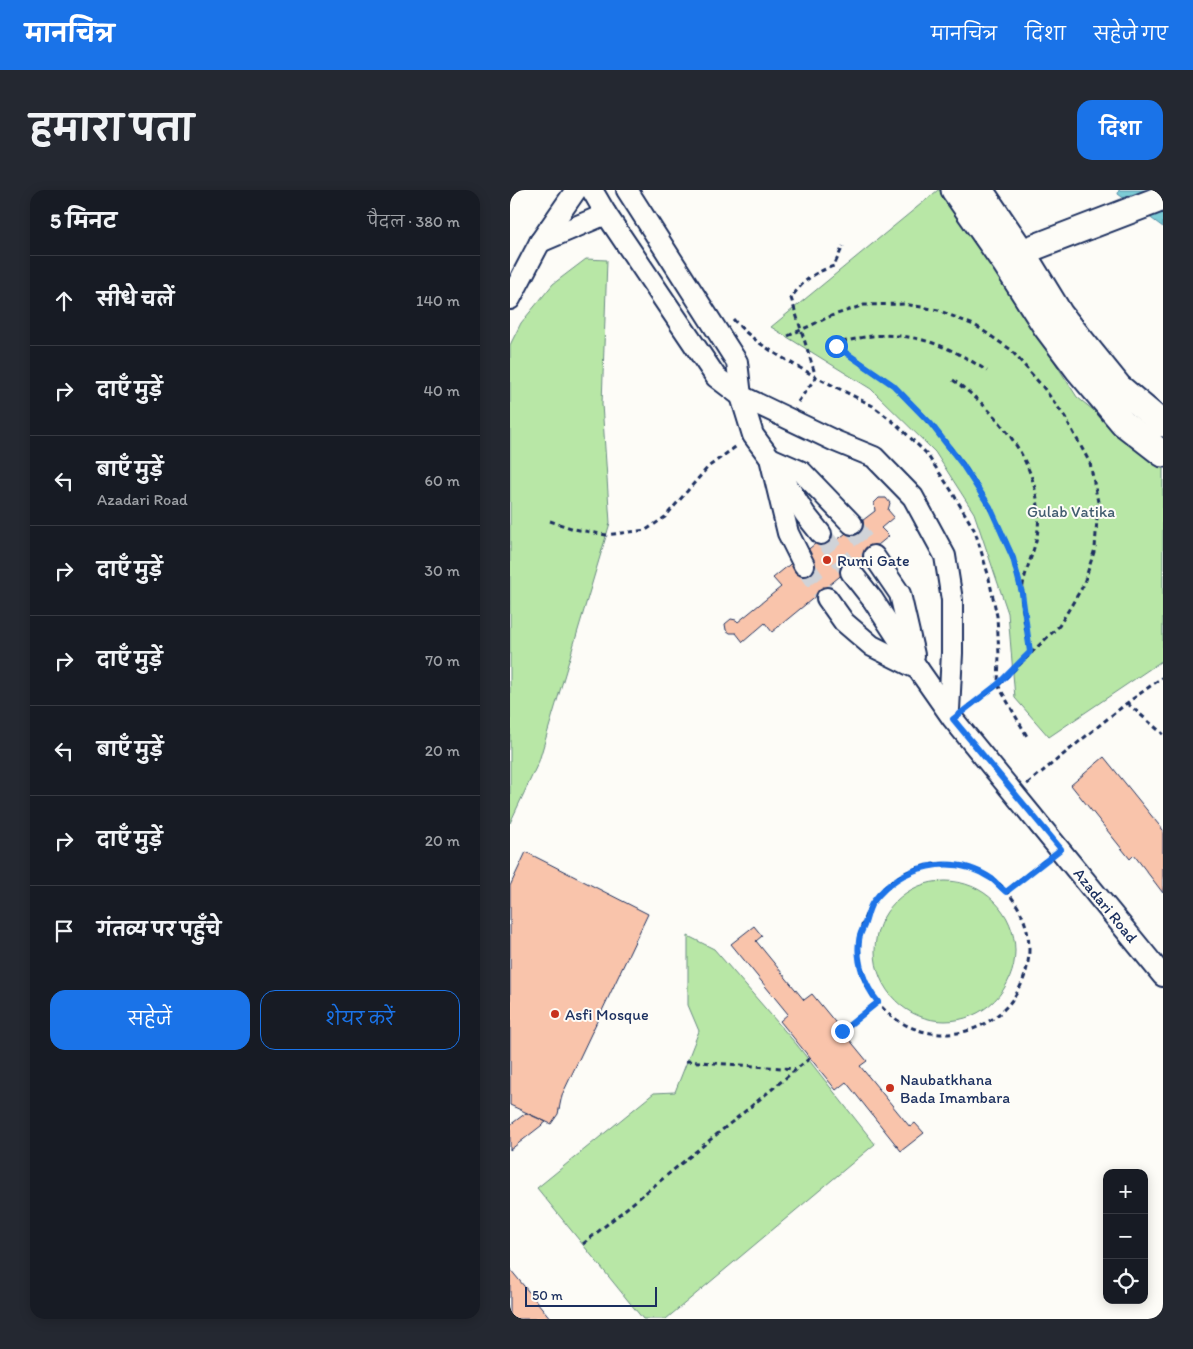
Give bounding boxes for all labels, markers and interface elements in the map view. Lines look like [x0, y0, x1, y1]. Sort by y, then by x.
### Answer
text: मानचित्र [25, 19, 114, 48]
text: मानचित्र [931, 23, 997, 45]
text: दिशा [1025, 23, 1066, 45]
text: सहेजे गए [1094, 23, 1168, 45]
button: दिशा [1077, 100, 1163, 160]
text: हमारा पता [30, 107, 193, 149]
text: 5 मिनट [50, 208, 117, 233]
text: पैदल · 380 m [368, 212, 460, 231]
icon: ahead [50, 287, 78, 315]
text: सीधे चलें [97, 288, 174, 311]
text: 140 m [416, 291, 460, 310]
route start [825, 335, 848, 358]
icon: right [50, 377, 78, 405]
text: दाएँ मुड़ें [97, 378, 163, 401]
text: 40 m [423, 381, 460, 400]
text: बाएँ मुड़ें [97, 458, 163, 481]
icon: left [50, 467, 78, 495]
text: 60 m [425, 471, 460, 490]
text: Azadari Road [97, 490, 188, 509]
park label: Gulab Vatika [1027, 502, 1115, 521]
place label: Rumi Gate [837, 551, 910, 570]
marker: Rumi Gate [821, 554, 833, 566]
icon: right [50, 557, 78, 585]
text: दाएँ मुड़ें [97, 558, 163, 581]
text: 30 m [424, 561, 460, 580]
icon: right [50, 647, 78, 675]
text: दाएँ मुड़ें [97, 648, 163, 671]
text: 70 m [425, 651, 460, 670]
icon: left [50, 737, 78, 765]
text: बाएँ मुड़ें [97, 738, 163, 761]
text: 20 m [425, 741, 460, 760]
icon: right [50, 827, 78, 855]
text: दाएँ मुड़ें [97, 828, 163, 851]
text: 20 m [425, 831, 460, 850]
street label: Azadari Road [1070, 864, 1142, 947]
icon: arrive [50, 917, 78, 945]
text: गंतव्य पर पहुँचे [97, 918, 221, 941]
button: सहेजें [50, 990, 250, 1050]
button: शेयर करें [260, 990, 460, 1050]
place label: Asfi Mosque [565, 1005, 649, 1024]
marker: Asfi Mosque [549, 1008, 561, 1020]
route end [831, 1020, 854, 1043]
place label: Naubatkhana Bada Imambara [900, 1070, 1010, 1107]
marker: Naubatkhana Bada Imambara [884, 1082, 896, 1094]
map controls [1103, 1169, 1148, 1304]
button: + [1103, 1169, 1148, 1214]
button: − [1103, 1214, 1148, 1259]
button: locate [1103, 1259, 1148, 1304]
scale bar [525, 1284, 658, 1307]
text: 50 m [532, 1287, 563, 1304]

